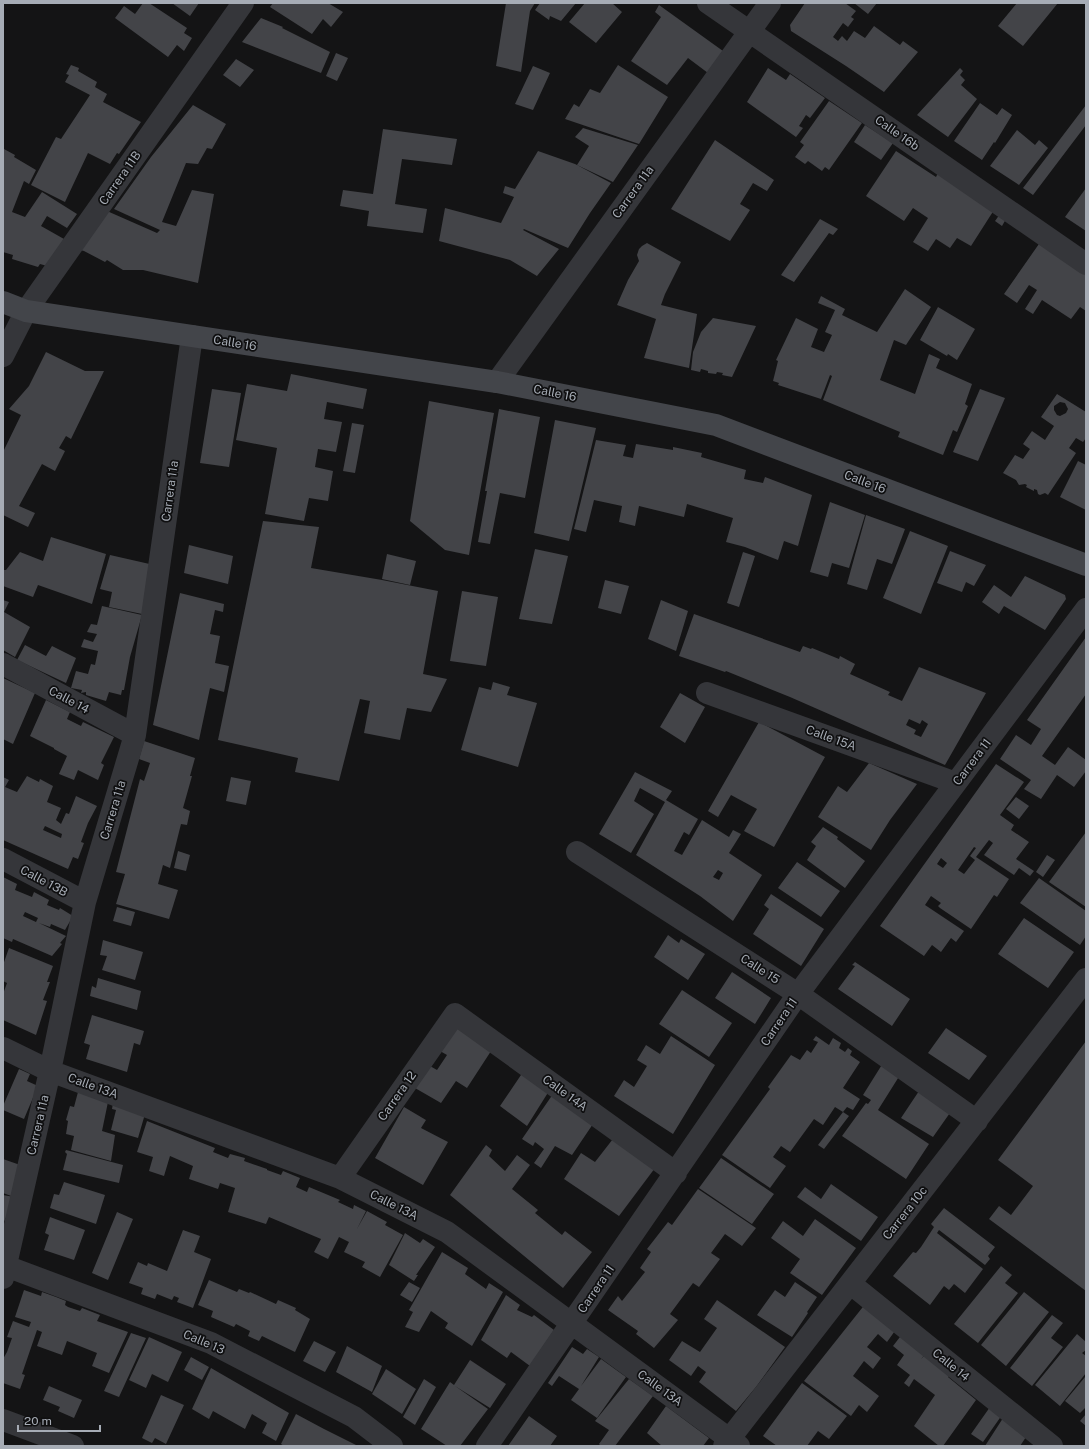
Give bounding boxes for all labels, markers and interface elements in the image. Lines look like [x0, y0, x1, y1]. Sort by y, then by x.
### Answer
street label: Calle 16b [872, 113, 922, 153]
street label: Carrera 11B [96, 148, 144, 208]
street label: Carrera 11a [609, 163, 657, 221]
street label: Calle 16 [212, 333, 258, 353]
street label: Calle 16 [532, 382, 578, 404]
street label: Carrera 11a [159, 460, 181, 522]
street label: Calle 16 [842, 468, 888, 496]
street label: Calle 14 [46, 684, 92, 717]
street label: Calle 15A [804, 722, 858, 754]
street label: Carrera 11 [950, 736, 994, 788]
street label: Carrera 11a [97, 779, 129, 841]
street label: Calle 13B [18, 863, 70, 899]
street label: Calle 15 [738, 951, 782, 987]
street label: Carrera 11 [758, 995, 800, 1049]
street label: Carrera 12 [375, 1069, 419, 1123]
street label: Calle 13A [66, 1070, 120, 1102]
street label: Calle 14A [540, 1072, 591, 1114]
street label: Carrera 11a [24, 1094, 52, 1156]
street label: Carrera 10c [880, 1184, 930, 1242]
street label: Calle 13A [368, 1187, 421, 1223]
street label: Carrera 11 [575, 1262, 617, 1316]
street label: Calle 13 [181, 1327, 227, 1357]
street label: Calle 14 [930, 1346, 973, 1384]
street label: Calle 13A [635, 1367, 686, 1409]
scale bar [18, 1407, 100, 1433]
text: 20 m [24, 1414, 52, 1428]

